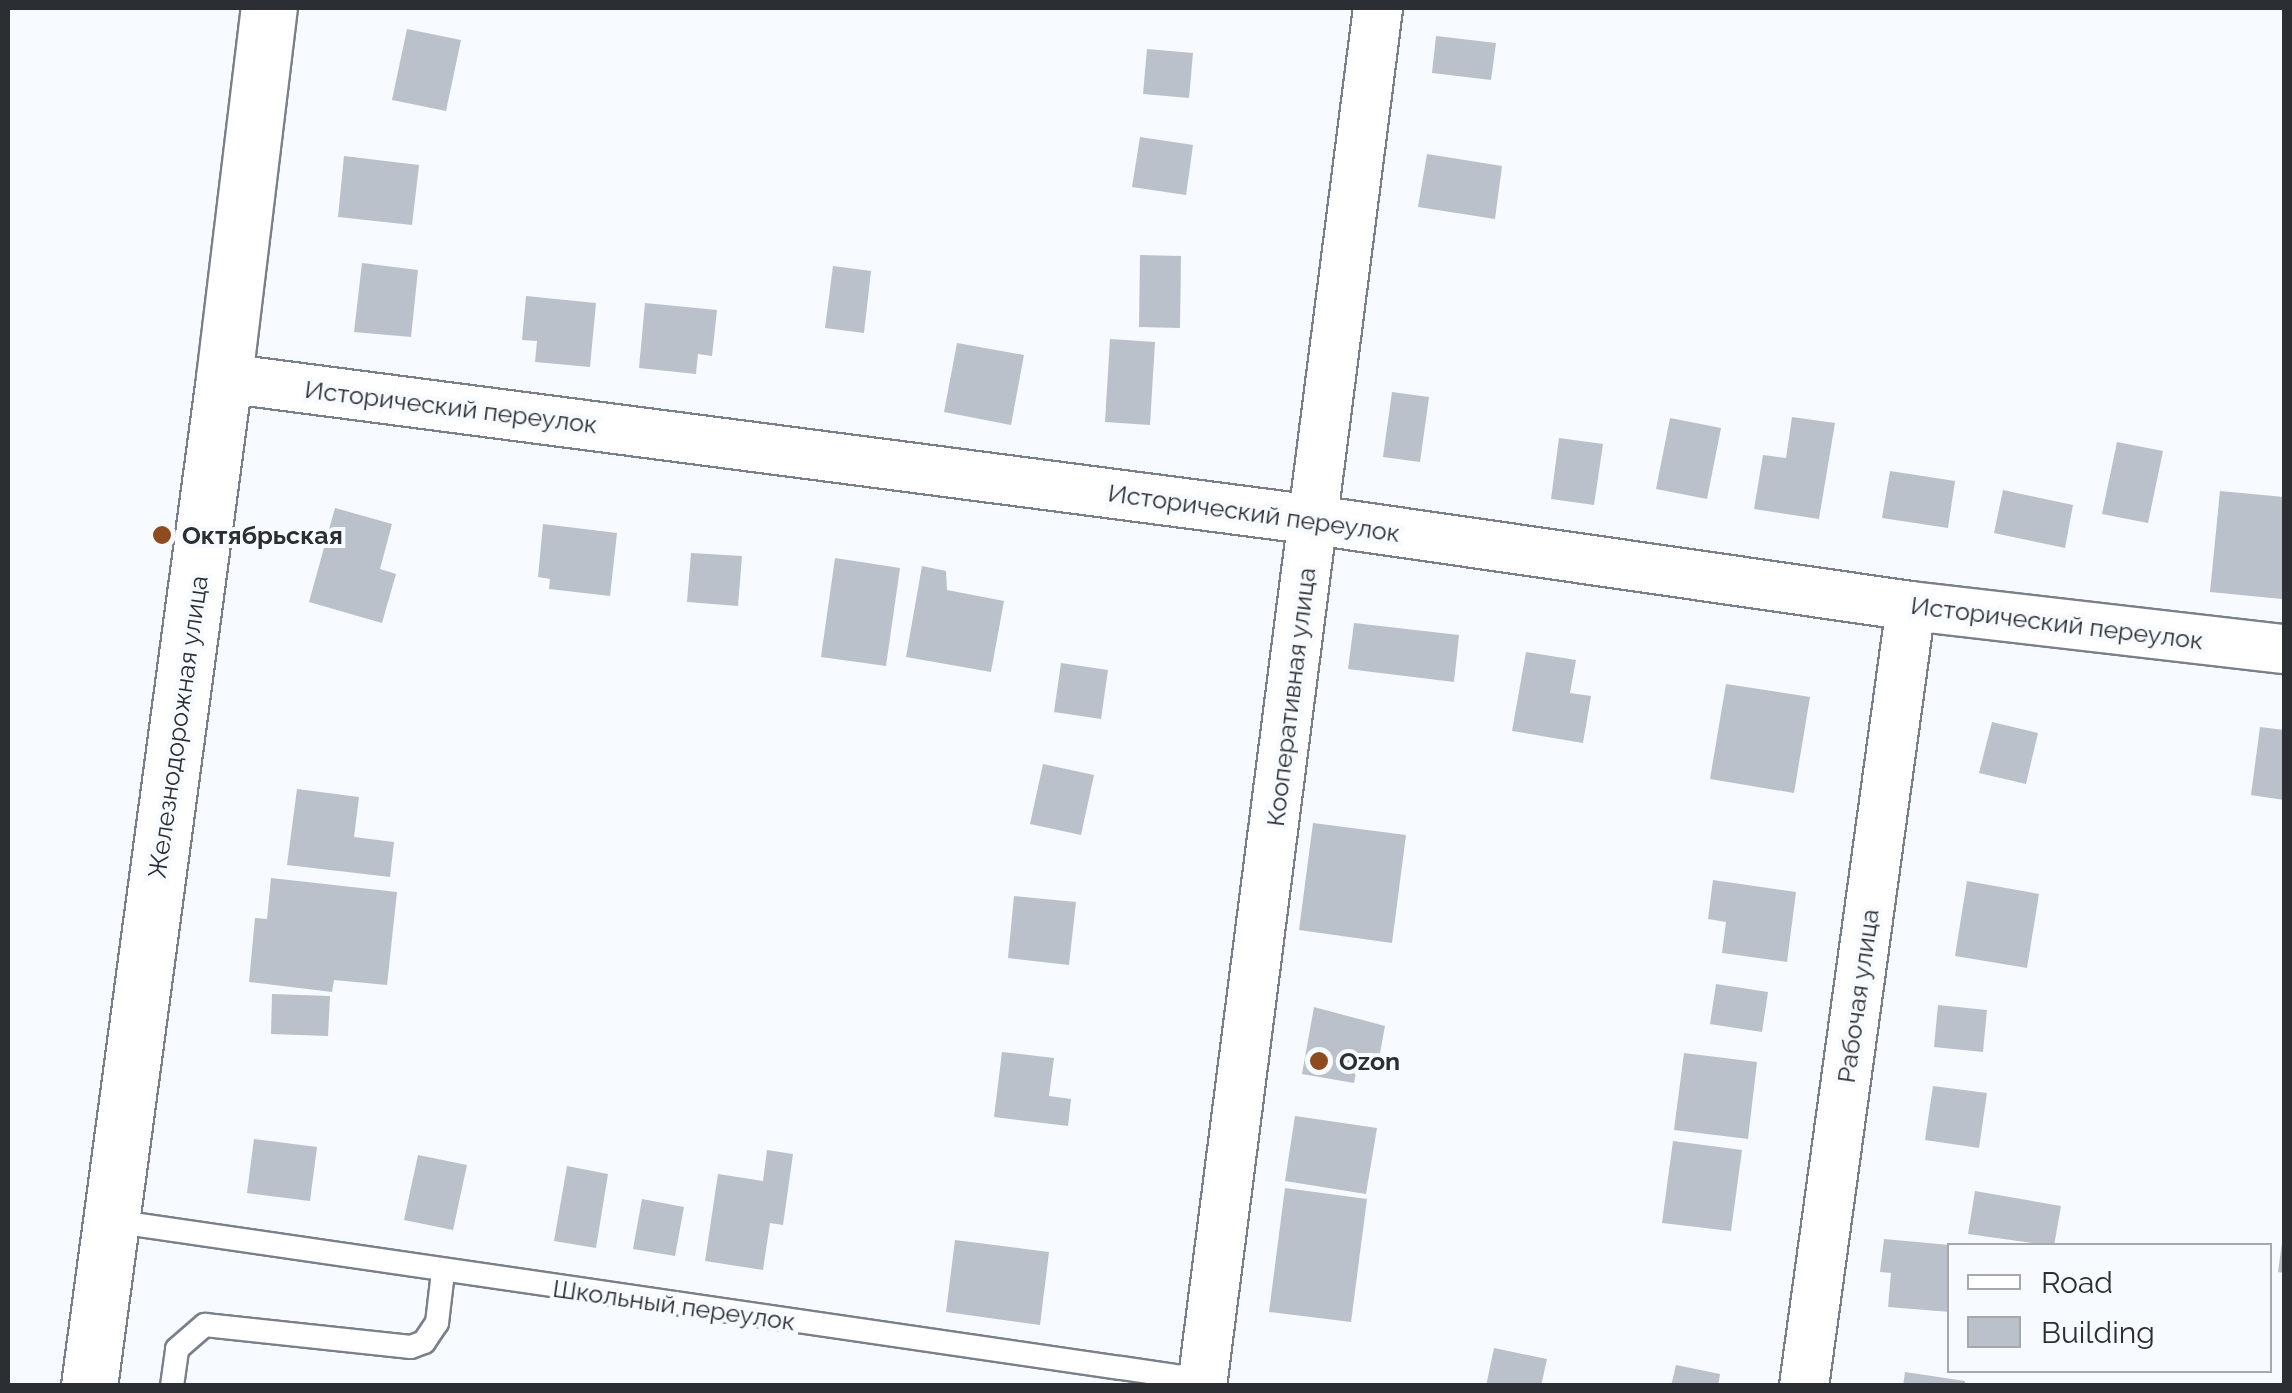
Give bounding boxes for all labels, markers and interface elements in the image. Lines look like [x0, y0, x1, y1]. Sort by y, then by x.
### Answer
street label: Исторический переулок [303, 374, 599, 440]
street label: Исторический переулок [1106, 478, 1402, 548]
place label: Октябрьская [182, 520, 343, 550]
marker: Октябрьская [151, 524, 173, 546]
street label: Кооперативная улица [1260, 566, 1322, 828]
street label: Железнодорожная улица [142, 573, 214, 881]
street label: Исторический переулок [1909, 590, 2205, 656]
street label: Рабочая улица [1831, 907, 1885, 1085]
place label: Ozon [1339, 1046, 1400, 1076]
marker: Ozon [1308, 1050, 1330, 1072]
legend [1947, 1243, 2272, 1373]
text: Road [2041, 1265, 2113, 1300]
street label: Школьный переулок [551, 1273, 797, 1337]
text: Building [2041, 1315, 2155, 1350]

